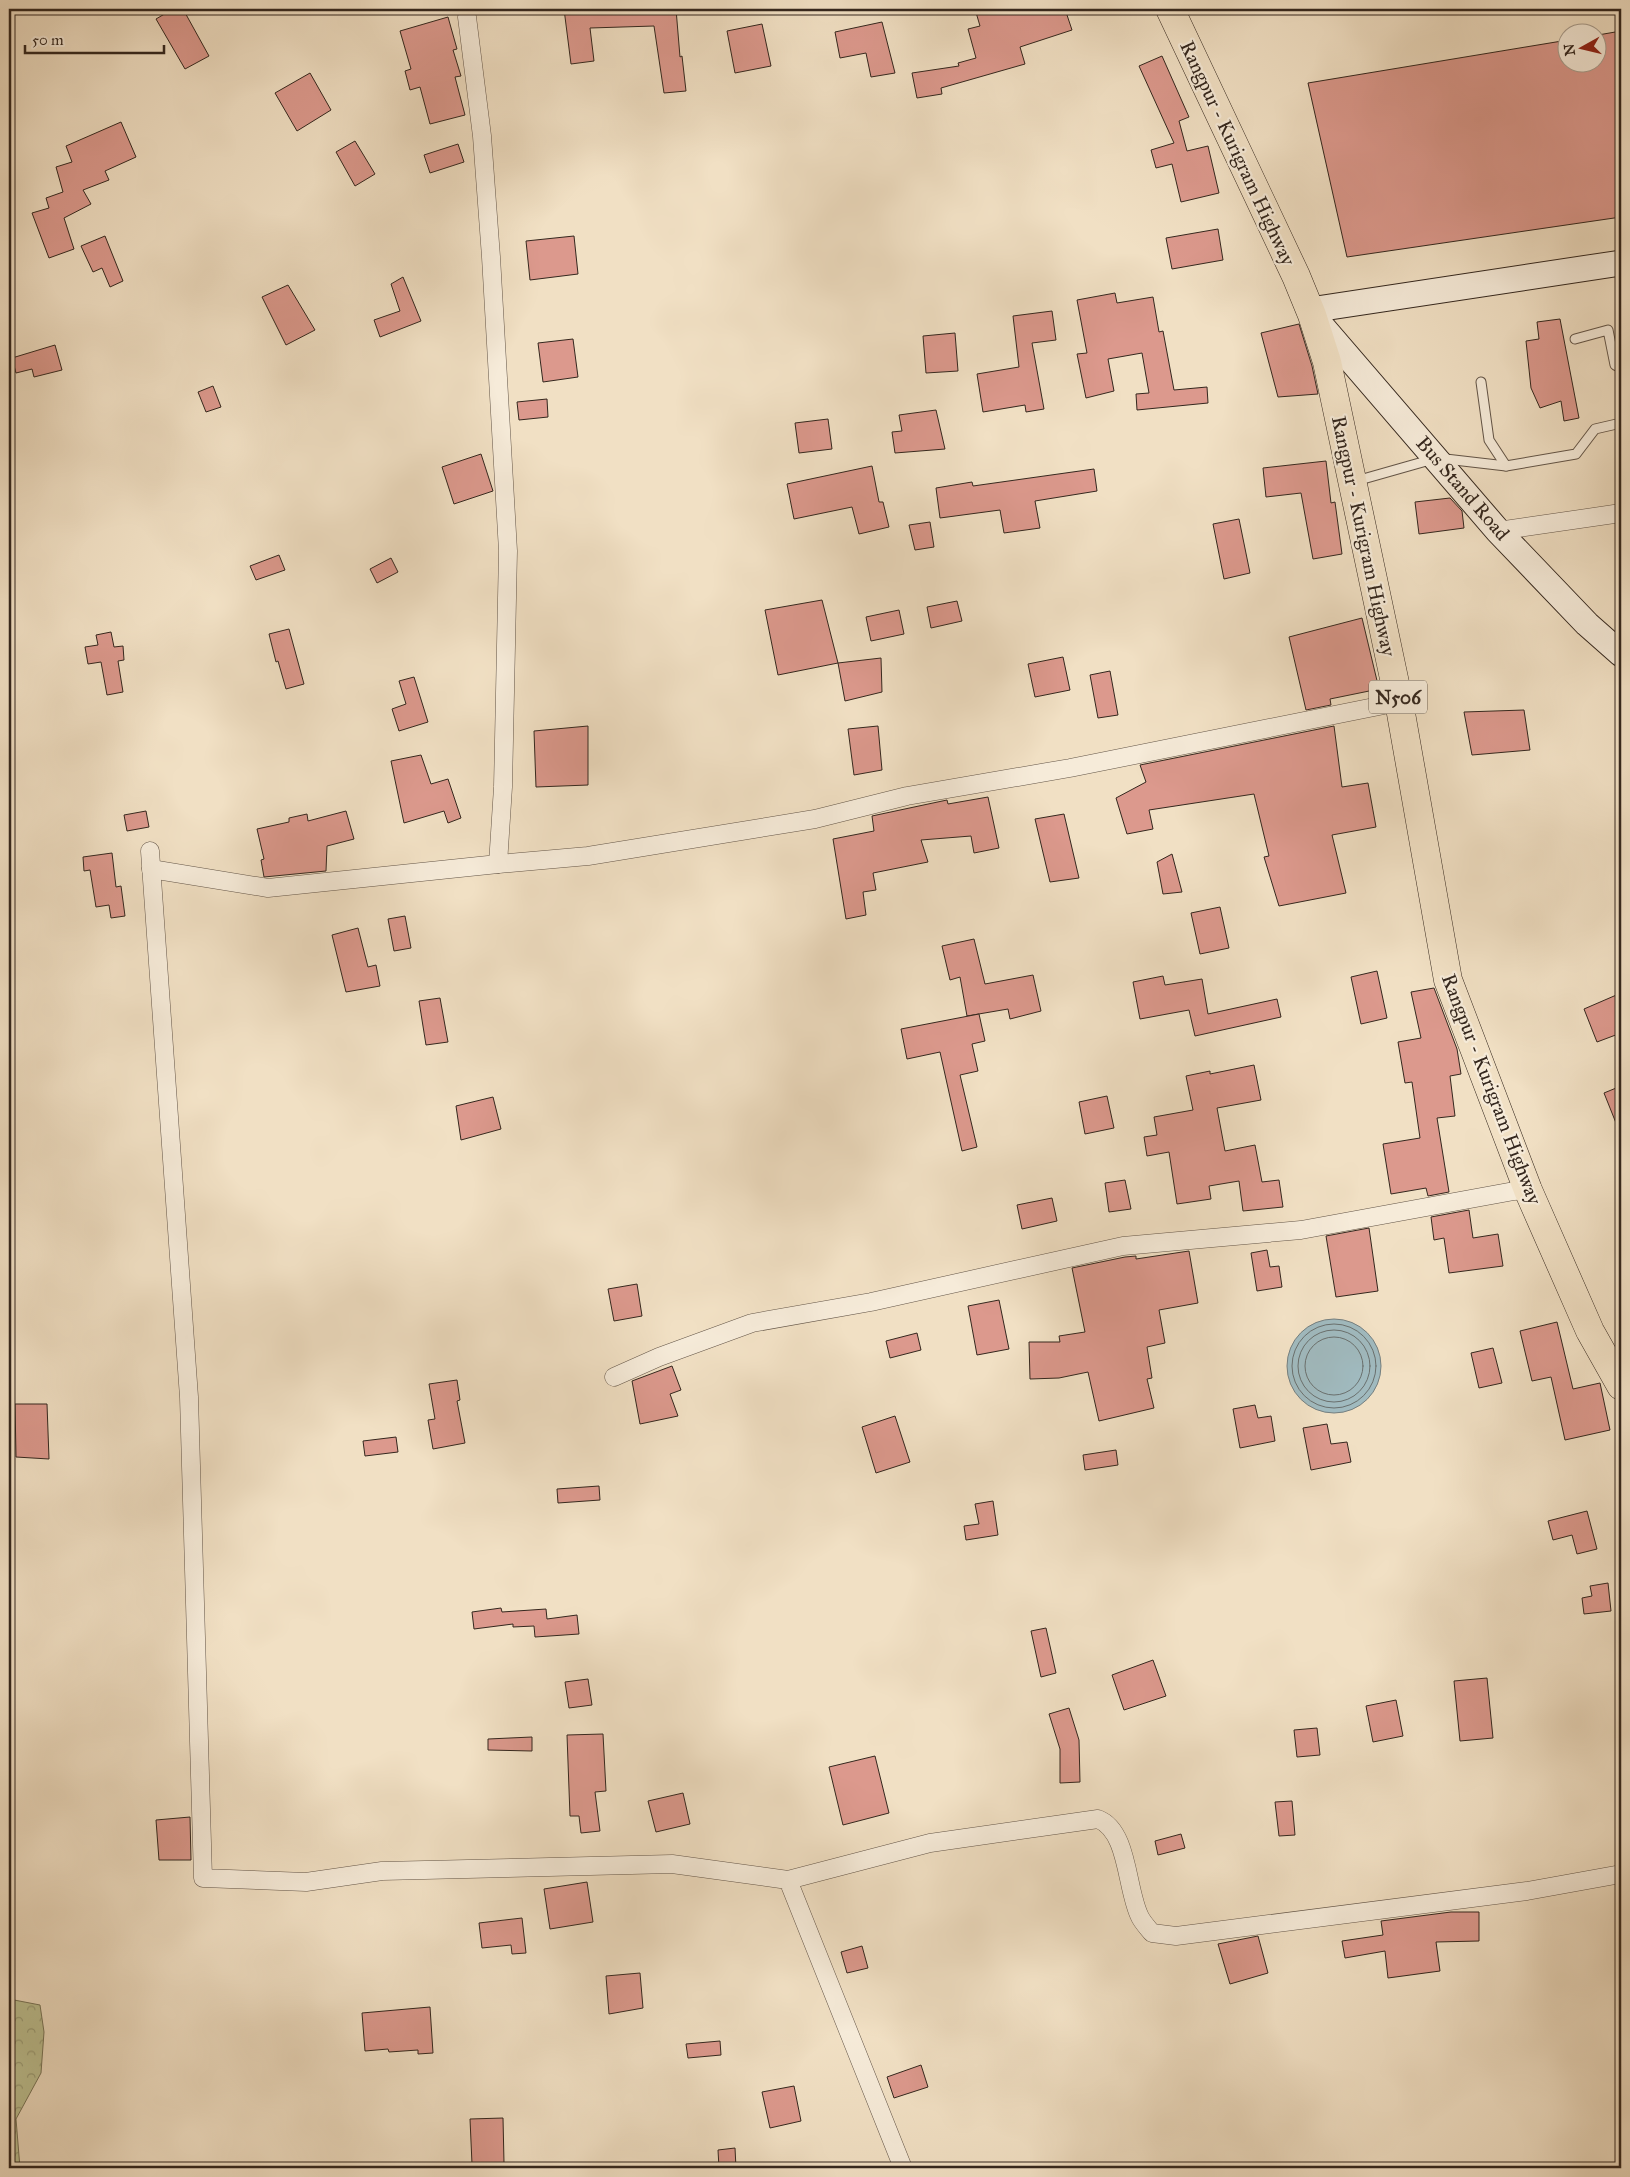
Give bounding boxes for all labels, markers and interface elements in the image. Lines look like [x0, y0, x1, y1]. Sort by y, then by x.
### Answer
scale bar [25, 22, 164, 54]
north arrow [1558, 22, 1608, 72]
text: 50 m [32, 31, 64, 49]
street label: Rangpur - Kurigram Highway [1174, 37, 1301, 270]
text: N [1560, 43, 1579, 57]
street label: Rangpur - Kurigram Highway [1326, 414, 1401, 659]
street label: Bus Stand Road [1411, 431, 1515, 545]
road number: N506 [1369, 680, 1427, 714]
street label: Rangpur - Kurigram Highway [1436, 970, 1547, 1209]

